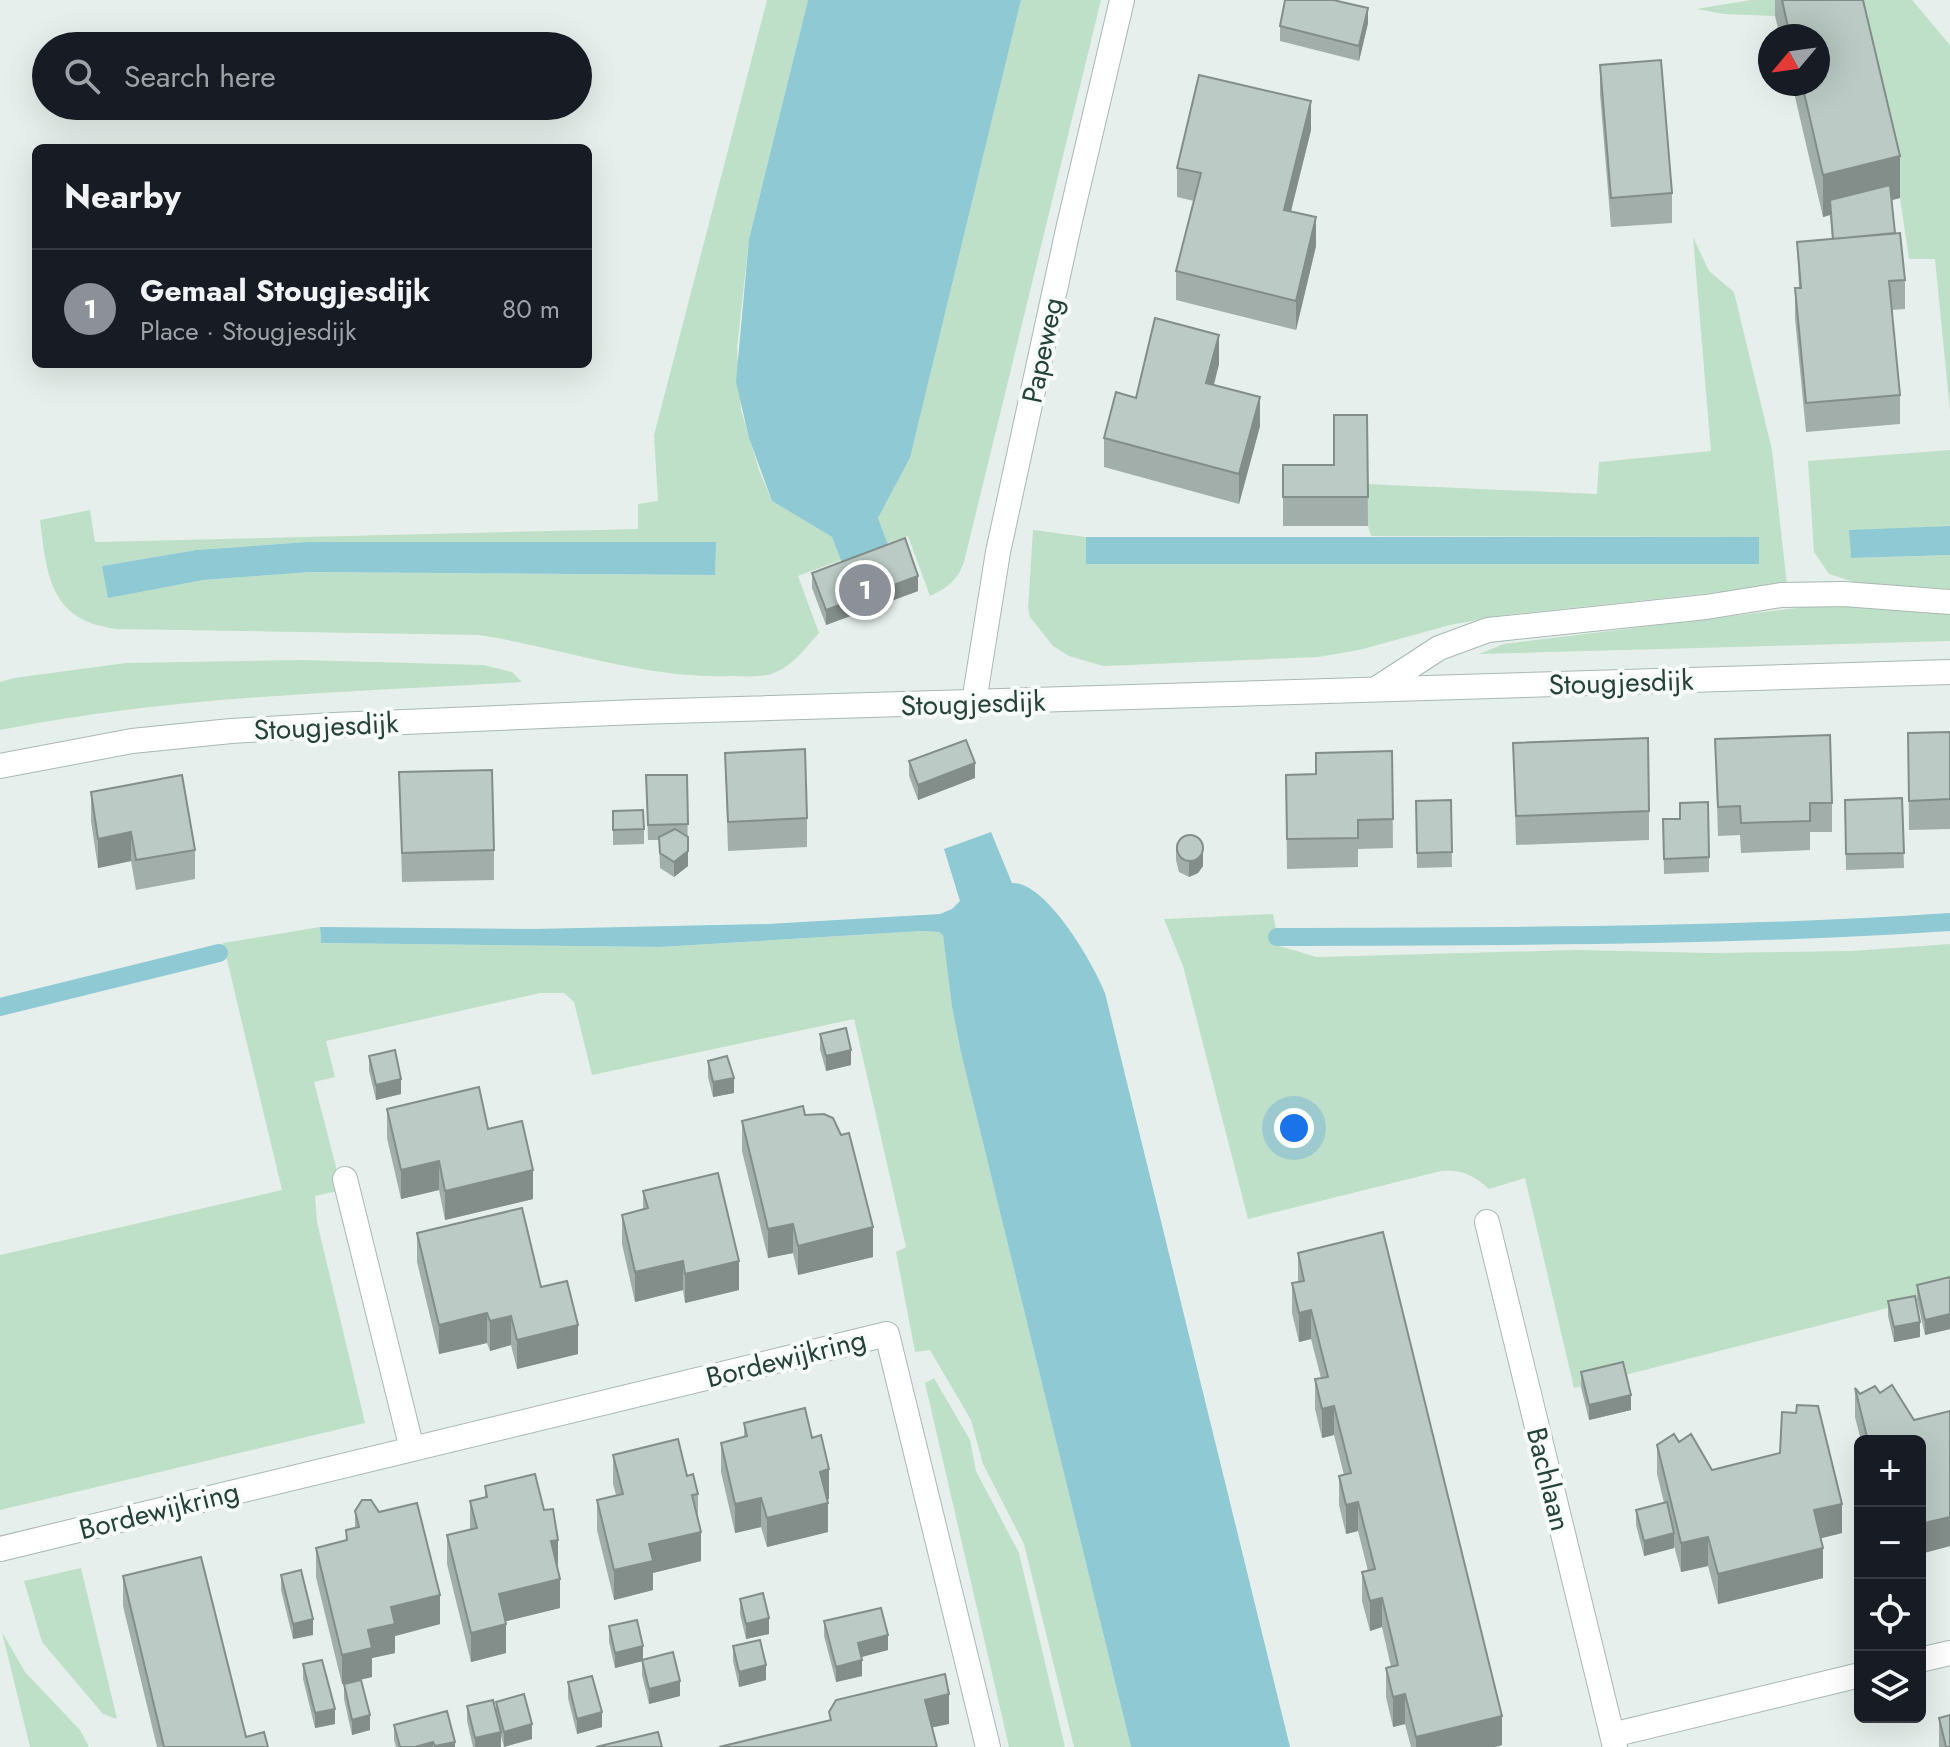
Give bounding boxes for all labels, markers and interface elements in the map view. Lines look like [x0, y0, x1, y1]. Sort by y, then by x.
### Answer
north arrow [1758, 24, 1830, 96]
search box [32, 32, 592, 120]
icon: search [60, 54, 104, 98]
text: Search here [124, 55, 276, 98]
text: Nearby [64, 172, 181, 221]
text: Gemaal Stougjesdijk [140, 269, 430, 312]
text: 1 [83, 290, 97, 328]
text: 80 m [502, 290, 560, 328]
street label: Papeweg [1011, 294, 1074, 407]
text: Place · Stougjesdijk [140, 312, 357, 350]
pin: 1 [839, 560, 891, 620]
street label: Stougjesdijk [1548, 659, 1695, 706]
street label: Stougjesdijk [900, 680, 1047, 727]
street label: Stougjesdijk [253, 702, 400, 751]
your location [1274, 1108, 1314, 1148]
street label: Bordewijkring [702, 1319, 870, 1398]
street label: Bachlaan [1516, 1423, 1581, 1535]
map controls [1854, 1435, 1926, 1723]
button: + [1854, 1435, 1926, 1507]
street label: Bordewijkring [75, 1471, 243, 1550]
button: − [1854, 1507, 1926, 1579]
button: locate [1854, 1579, 1926, 1651]
button: layers [1854, 1651, 1926, 1723]

